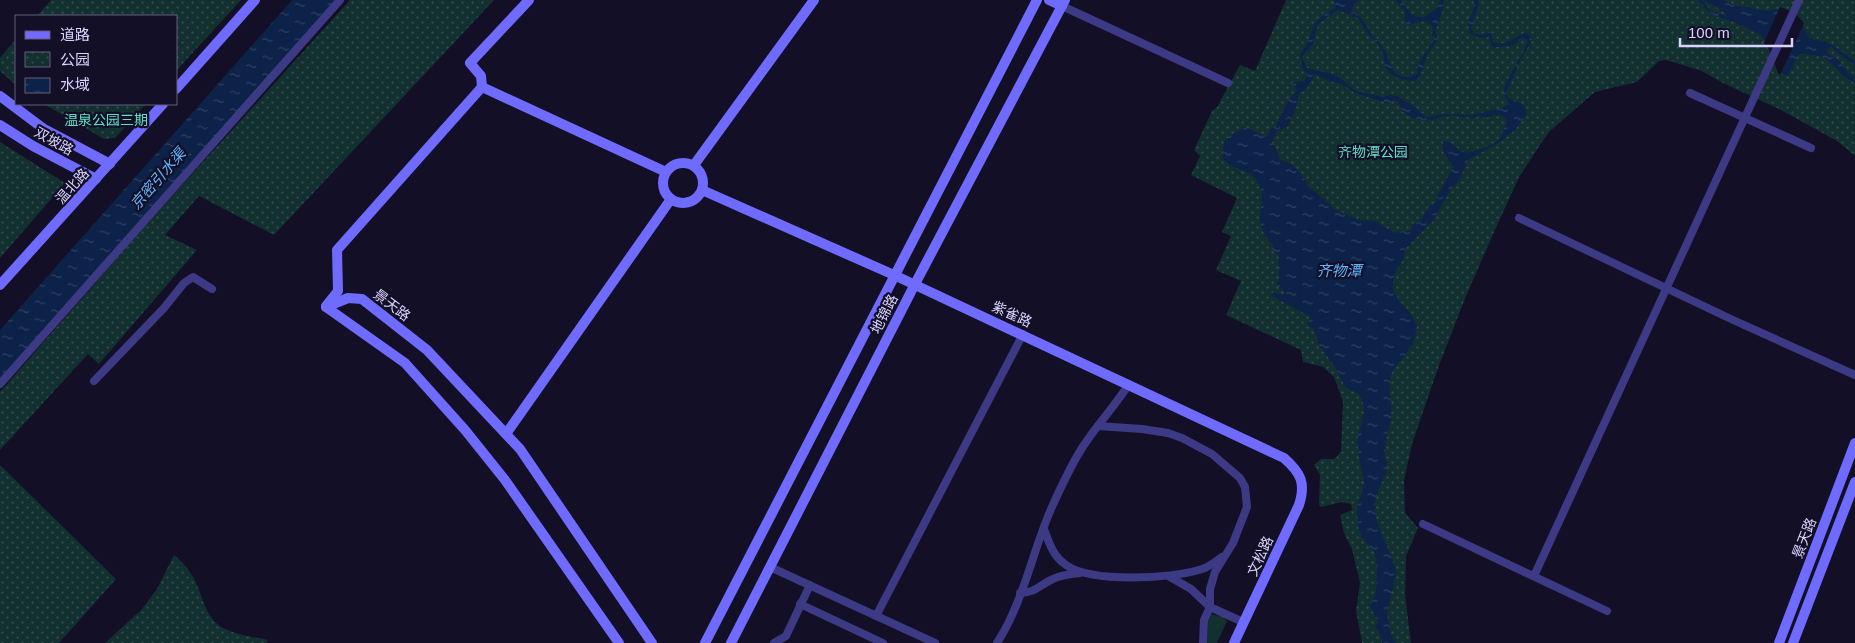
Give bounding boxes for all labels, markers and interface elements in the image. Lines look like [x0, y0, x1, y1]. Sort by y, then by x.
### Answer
legend [15, 15, 178, 105]
scale bar [1680, 15, 1792, 47]
text: 100 m [1688, 24, 1730, 41]
text: 道路 [60, 26, 90, 43]
text: 公园 [60, 51, 90, 68]
text: 水域 [60, 76, 90, 93]
park label: 温泉公园三期 [64, 112, 148, 128]
street label: 双坡路 [32, 124, 76, 158]
water label: 京密引水渠 [127, 143, 190, 213]
park label: 齐物潭公园 [1338, 144, 1408, 160]
street label: 温北路 [52, 165, 92, 207]
water label: 齐物潭 [1316, 262, 1364, 279]
street label: 景天路 [370, 286, 414, 324]
street label: 地锦路 [867, 292, 901, 336]
street label: 紫雀路 [990, 298, 1034, 330]
street label: 景天路 [1789, 516, 1819, 560]
street label: 文松路 [1244, 534, 1276, 578]

